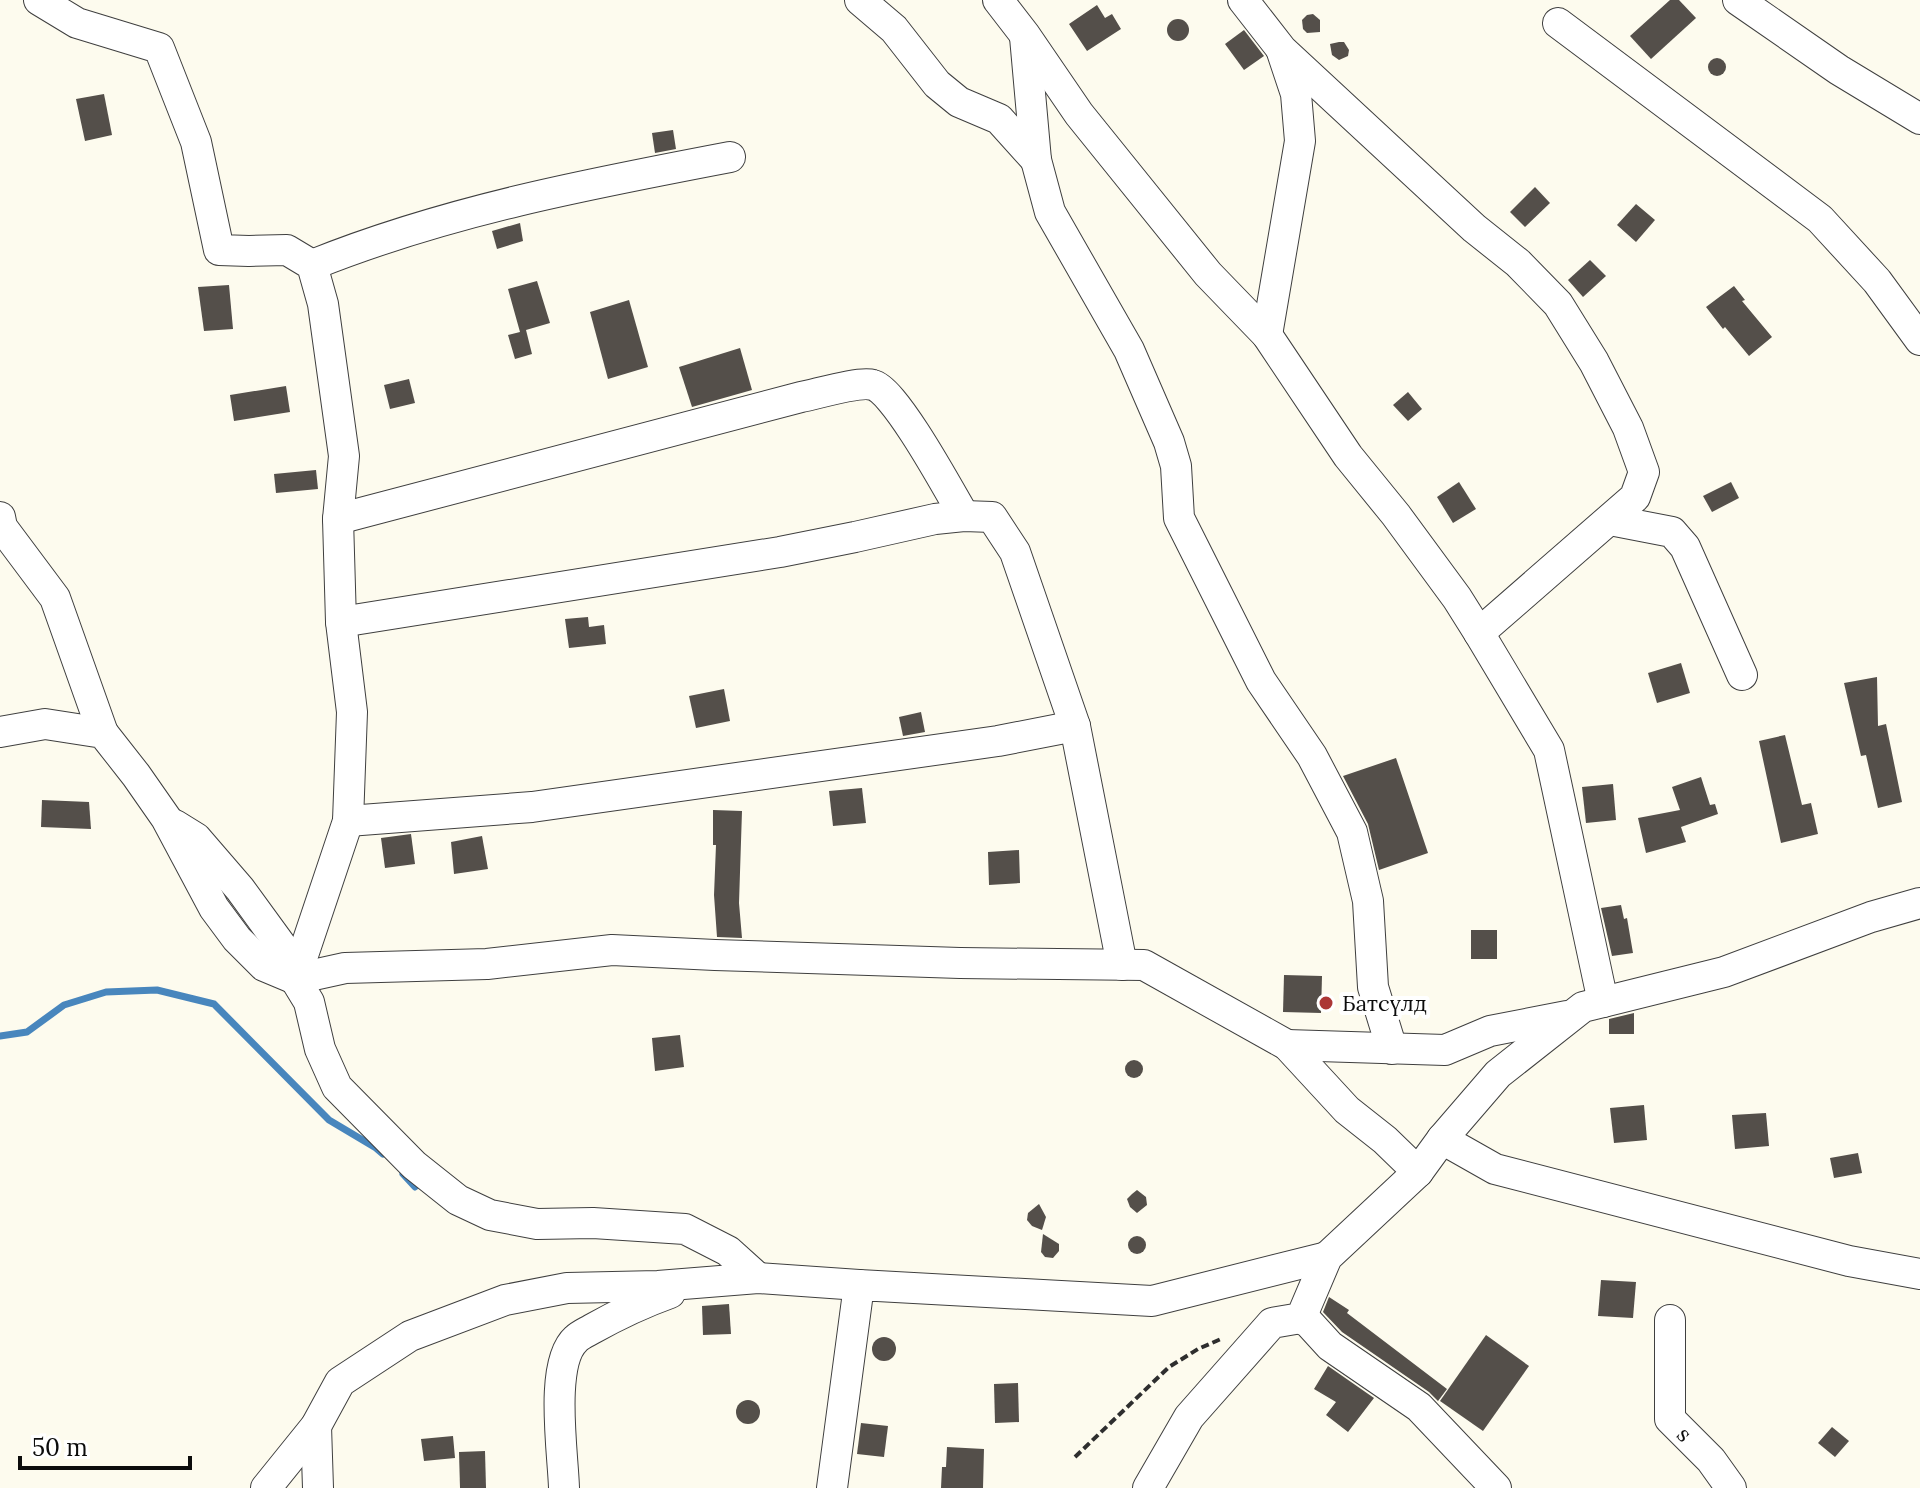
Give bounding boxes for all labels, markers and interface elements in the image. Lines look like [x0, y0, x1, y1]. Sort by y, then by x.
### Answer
place label: Батсүлд [1342, 989, 1427, 1017]
marker: Батсүлд [1317, 994, 1335, 1012]
scale bar [20, 1420, 190, 1470]
street label: s [1671, 1420, 1698, 1447]
text: 50 m [32, 1432, 88, 1463]

